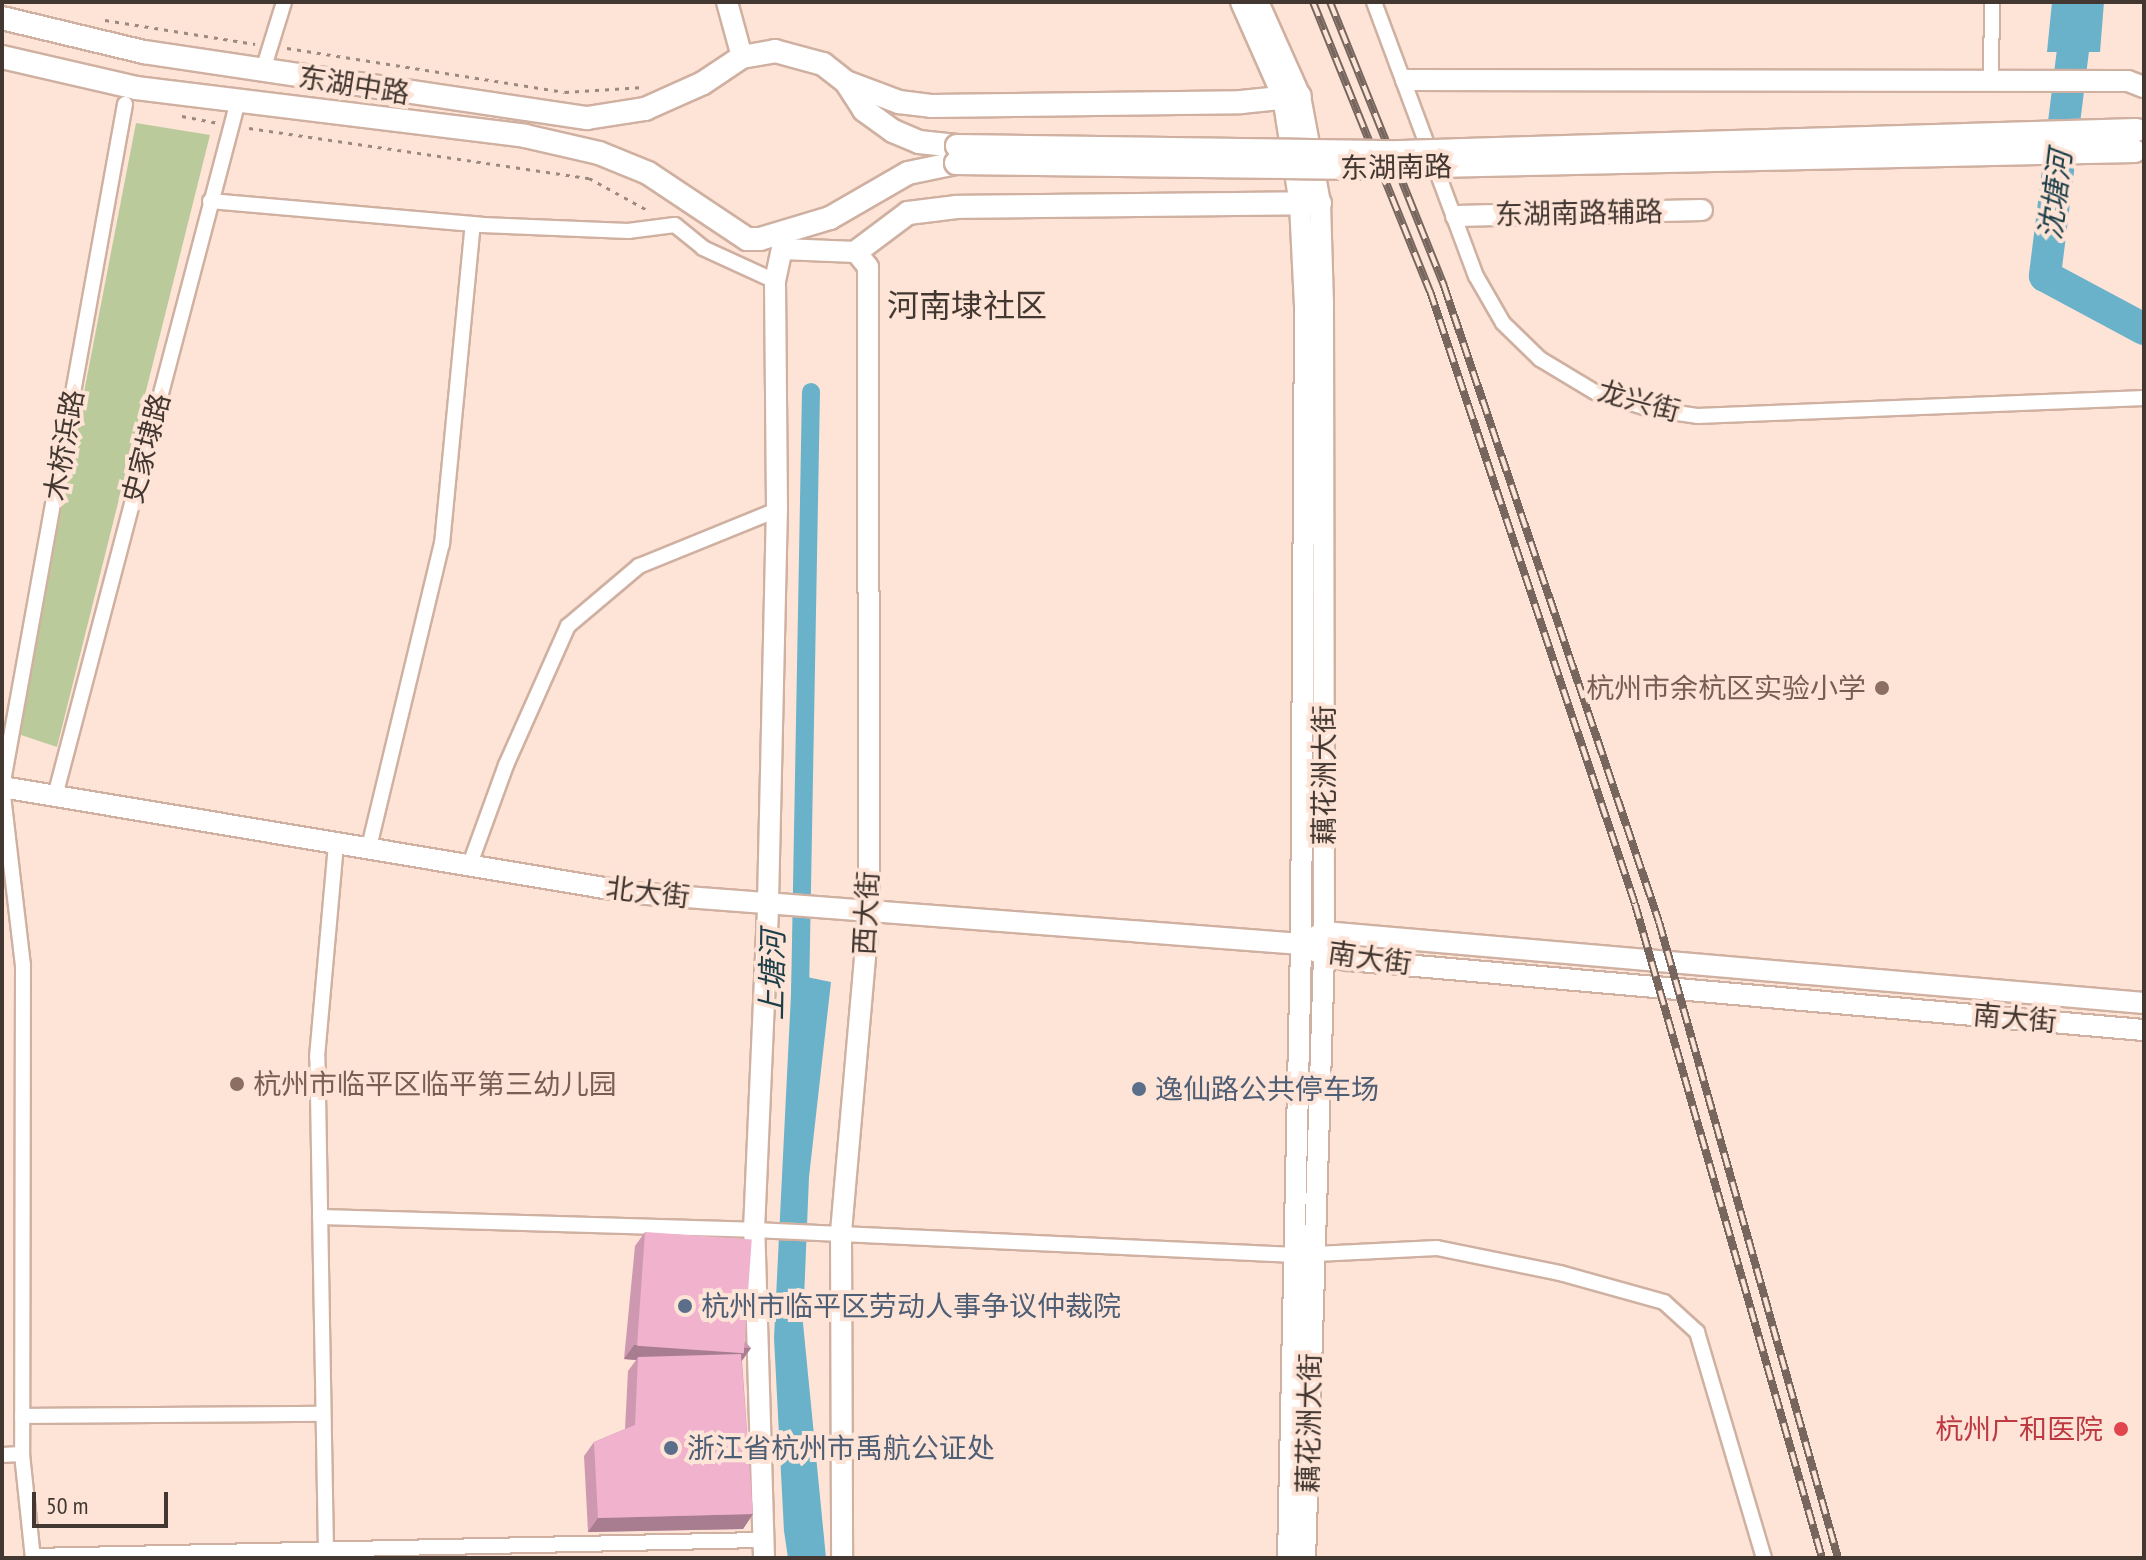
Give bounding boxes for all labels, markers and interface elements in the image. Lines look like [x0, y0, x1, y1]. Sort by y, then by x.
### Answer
street label: 东湖中路 [296, 60, 412, 110]
water label: 沈塘河 [2032, 148, 2078, 242]
street label: 东湖南路 [1340, 149, 1452, 185]
street label: 东湖南路辅路 [1495, 195, 1663, 231]
district label: 河南埭社区 [887, 286, 1047, 324]
street label: 龙兴街 [1594, 374, 1684, 428]
street label: 木桥浜路 [38, 387, 90, 503]
street label: 史家埭路 [115, 390, 177, 506]
place label: 杭州市余杭区实验小学 [1586, 671, 1866, 705]
marker: 杭州市余杭区实验小学 [1873, 679, 1891, 697]
street label: 藕花洲大街 [1307, 705, 1341, 845]
street label: 北大街 [604, 870, 692, 914]
street label: 西大街 [847, 870, 885, 956]
water label: 上塘河 [753, 930, 791, 1020]
street label: 南大街 [1326, 936, 1414, 980]
street label: 南大街 [1972, 998, 2058, 1038]
place label: 杭州市临平区临平第三幼儿园 [253, 1067, 617, 1101]
place label: 逸仙路公共停车场 [1155, 1072, 1379, 1106]
marker: 杭州市临平区临平第三幼儿园 [228, 1075, 246, 1093]
marker: 逸仙路公共停车场 [1130, 1080, 1148, 1098]
place label: 杭州市临平区劳动人事争议仲裁院 [701, 1289, 1121, 1323]
marker: 杭州市临平区劳动人事争议仲裁院 [676, 1297, 694, 1315]
street label: 藕花洲大街 [1291, 1353, 1327, 1493]
place label: 杭州广和医院 [1935, 1412, 2103, 1446]
marker: 杭州广和医院 [2110, 1418, 2132, 1440]
place label: 浙江省杭州市禹航公证处 [687, 1431, 995, 1465]
marker: 浙江省杭州市禹航公证处 [662, 1439, 680, 1457]
scale bar [36, 1476, 172, 1526]
text: 50 m [46, 1490, 88, 1521]

